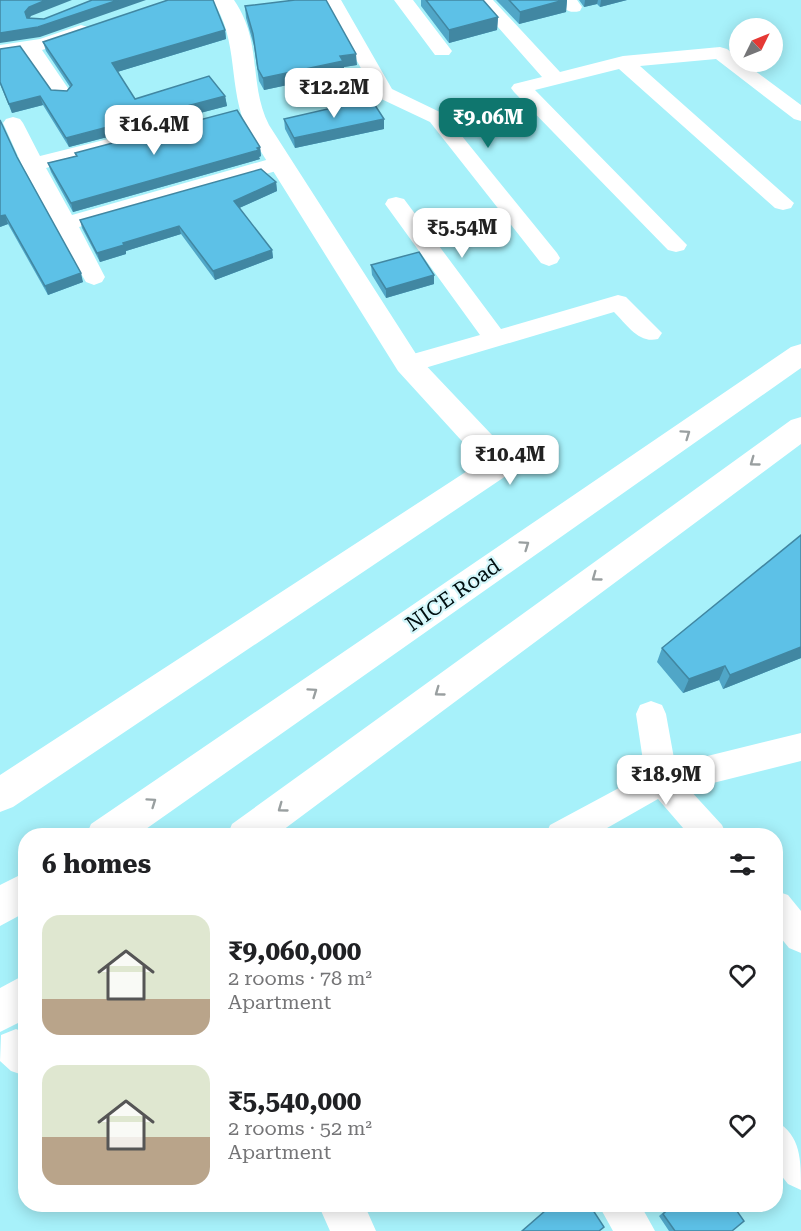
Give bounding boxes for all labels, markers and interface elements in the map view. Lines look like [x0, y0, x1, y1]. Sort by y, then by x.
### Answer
north arrow [729, 18, 783, 72]
map controls [729, 18, 783, 72]
pin: ₹12.2M [285, 68, 383, 119]
text: ₹12.2M [299, 75, 369, 99]
pin: ₹9.06M [439, 98, 537, 149]
pin: ₹16.4M [105, 105, 203, 156]
text: ₹9.06M [453, 105, 523, 129]
text: ₹16.4M [119, 112, 189, 136]
pin: ₹5.54M [413, 208, 511, 259]
text: ₹5.54M [427, 215, 497, 239]
one-way arrow [679, 430, 690, 441]
pin: ₹10.4M [461, 435, 559, 486]
text: ₹10.4M [475, 442, 545, 466]
one-way arrow [749, 455, 760, 466]
one-way arrow [519, 541, 530, 552]
street label: NICE Road [401, 553, 505, 636]
one-way arrow [591, 570, 602, 581]
one-way arrow [434, 685, 445, 696]
one-way arrow [306, 688, 317, 699]
pin: ₹18.9M [617, 755, 715, 806]
text: ₹18.9M [631, 762, 701, 786]
one-way arrow [146, 798, 157, 809]
one-way arrow [277, 801, 288, 812]
icon: filters [726, 848, 759, 881]
text: 6 homes [42, 849, 151, 879]
text: ₹9,060,000 [228, 936, 361, 966]
icon: home [90, 939, 162, 1011]
icon: heart [726, 959, 759, 992]
text: 2 rooms · 78 m² [228, 966, 372, 990]
text: Apartment [228, 990, 331, 1014]
text: ₹5,540,000 [228, 1086, 361, 1116]
icon: home [90, 1089, 162, 1161]
icon: heart [726, 1109, 759, 1142]
text: 2 rooms · 52 m² [228, 1116, 372, 1140]
text: Apartment [228, 1140, 331, 1164]

